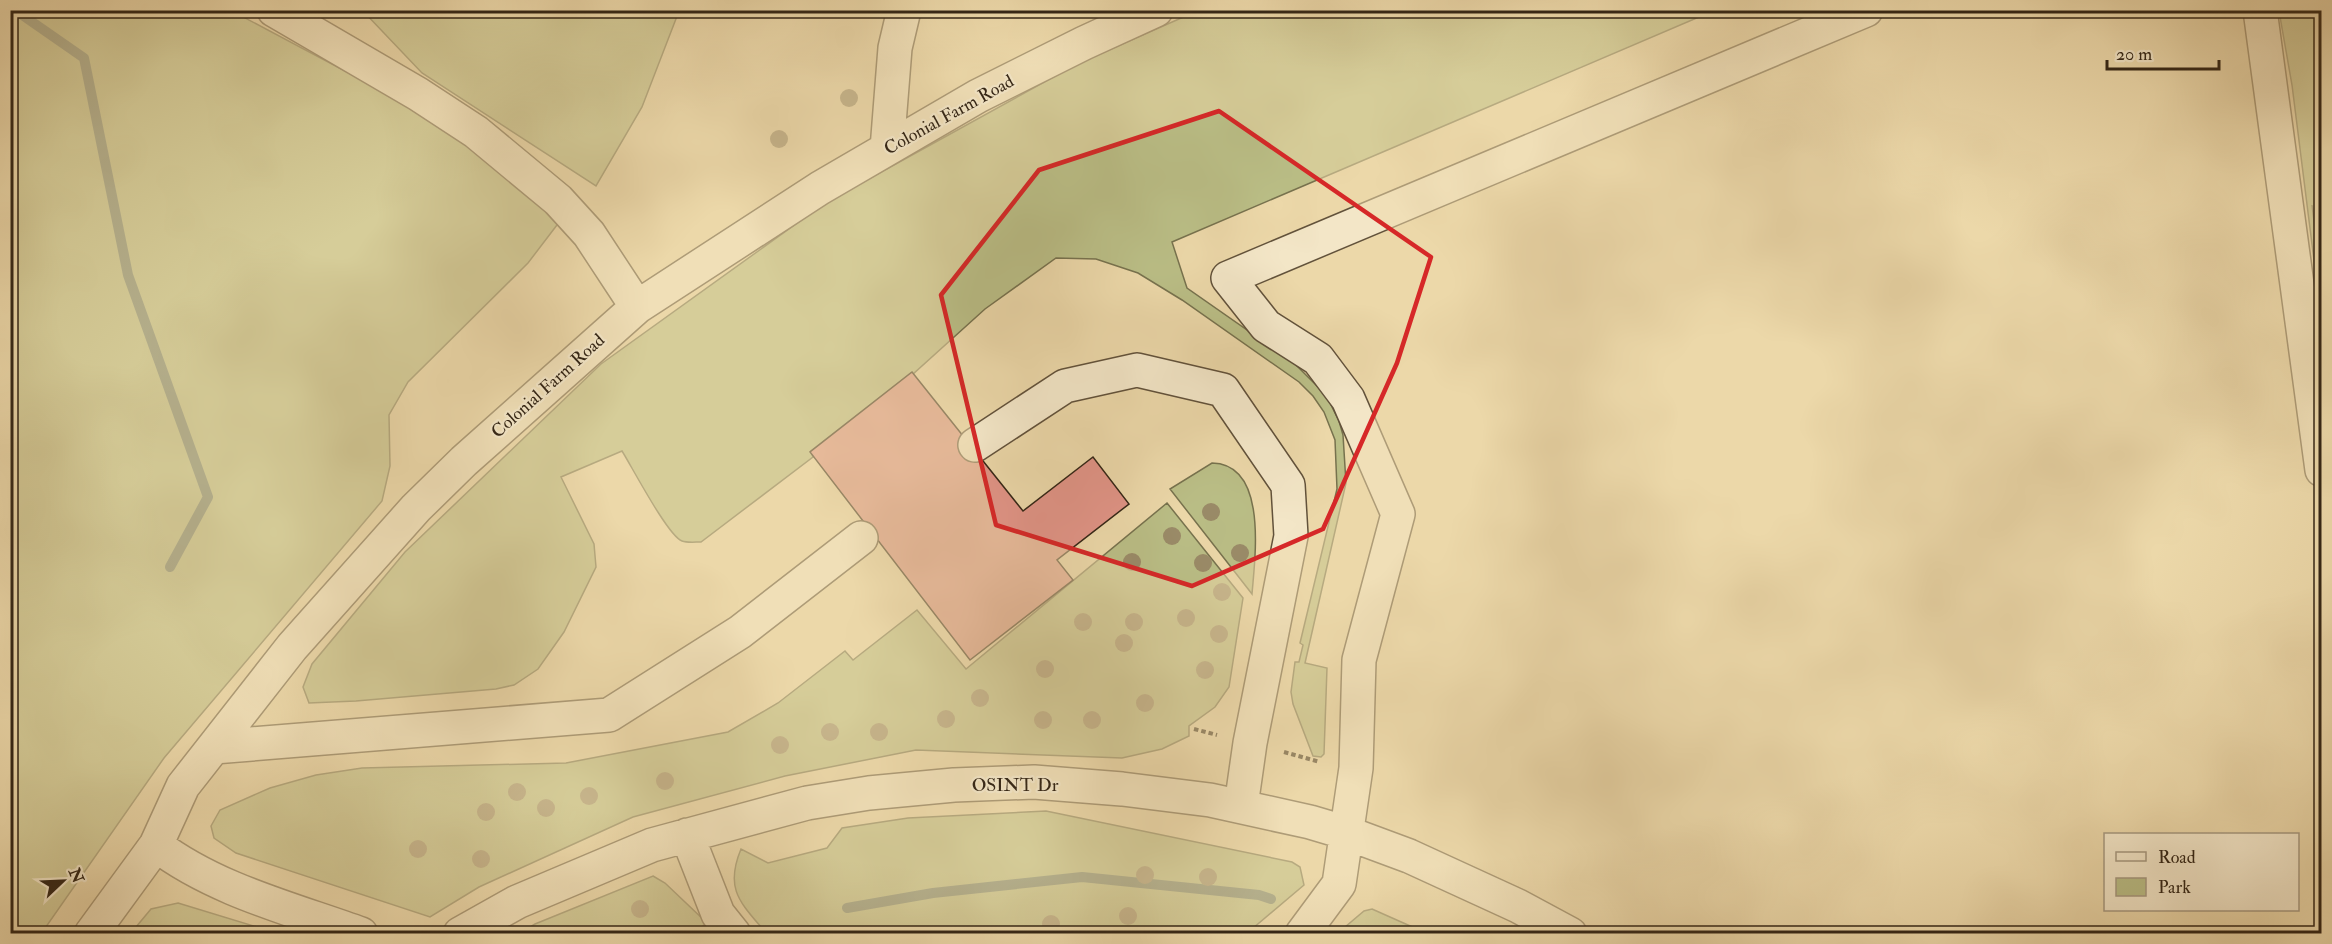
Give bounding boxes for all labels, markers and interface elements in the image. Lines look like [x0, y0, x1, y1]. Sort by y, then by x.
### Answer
scale bar [2107, 33, 2220, 71]
text: 20 m [2116, 43, 2152, 66]
street label: Colonial Farm Road [880, 70, 1018, 160]
street label: Colonial Farm Road [486, 329, 610, 443]
street label: OSINT Dr [972, 774, 1059, 797]
legend [2104, 833, 2299, 911]
text: Road [2158, 846, 2196, 869]
north arrow [33, 851, 93, 911]
text: N [63, 864, 88, 887]
text: Park [2158, 876, 2191, 899]

